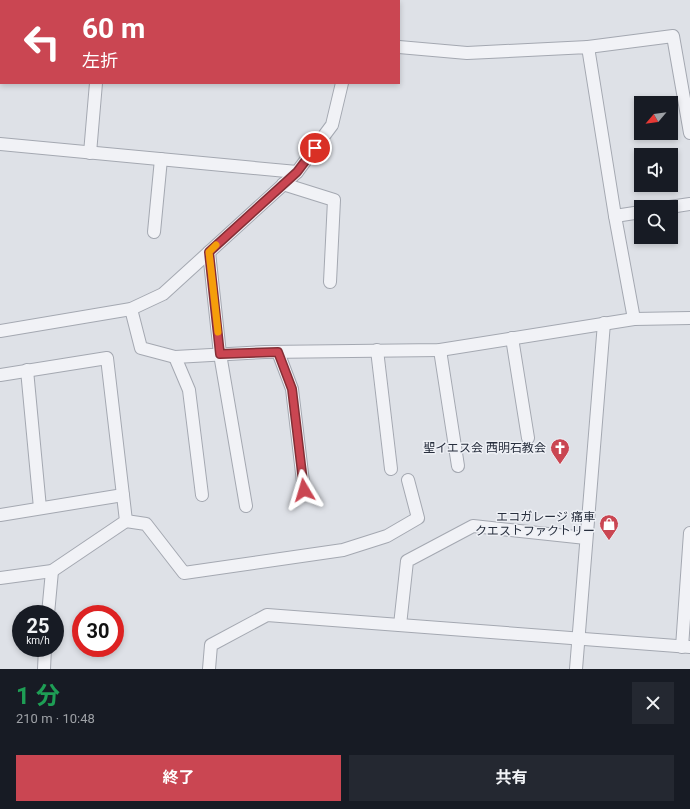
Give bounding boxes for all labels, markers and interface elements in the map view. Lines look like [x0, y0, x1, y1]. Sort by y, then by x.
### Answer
text: 60 m [82, 12, 145, 45]
icon: left [16, 16, 68, 68]
text: 左折 [82, 50, 118, 71]
north arrow [634, 96, 678, 140]
map controls [634, 96, 678, 244]
pin [298, 131, 332, 165]
icon: arrive [304, 137, 326, 159]
button: sound [634, 148, 678, 192]
button: search [634, 200, 678, 244]
church icon: 聖イエス会 西明石教会 [549, 437, 571, 465]
place label: 聖イエス会 西明石教会 [423, 441, 546, 455]
position arrow [283, 469, 325, 511]
place label: エコガレージ 痛車 クエストファクトリー [475, 510, 595, 538]
shop icon: エコガレージ 痛車 クエストファクトリー [598, 513, 620, 541]
speed limit sign: 30 [72, 605, 124, 657]
text: 25 [27, 614, 49, 638]
text: km/h [26, 635, 50, 646]
text: 1 分 [16, 682, 60, 710]
button: close [632, 682, 674, 724]
text: 210 m · 10:48 [16, 711, 95, 726]
button: 終了 [16, 755, 341, 801]
button: 共有 [349, 755, 674, 801]

